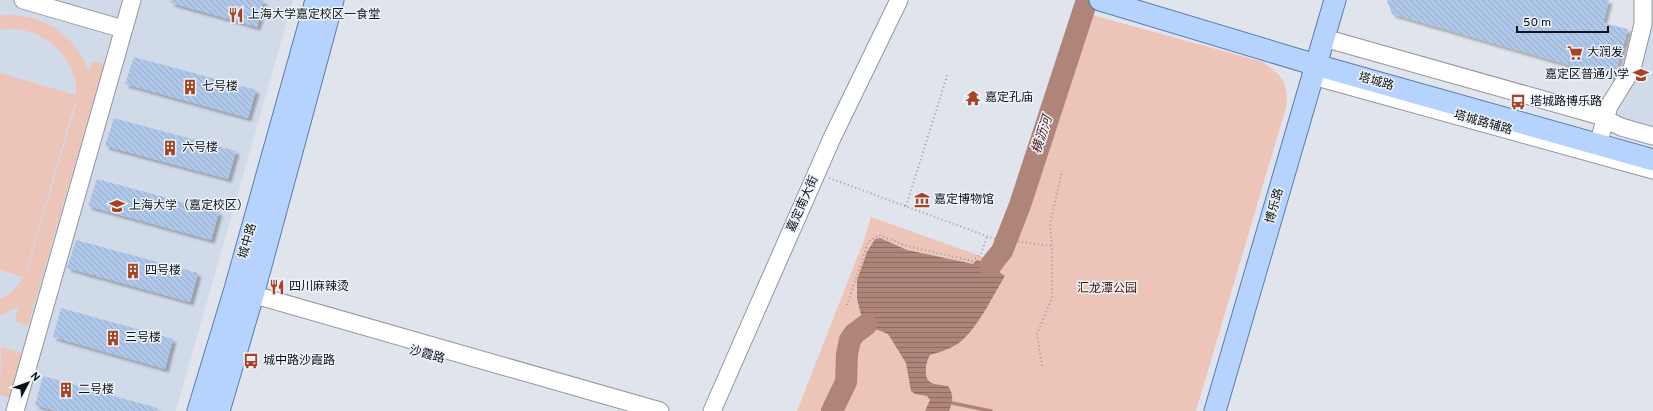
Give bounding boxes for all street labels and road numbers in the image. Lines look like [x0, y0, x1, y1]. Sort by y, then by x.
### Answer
street label: 塔城路 [1356, 69, 1396, 95]
street label: 塔城路辅路 [1452, 107, 1514, 139]
street label: 嘉定南大街 [783, 173, 823, 235]
street label: 博乐路 [1262, 186, 1288, 226]
street label: 城中路 [235, 221, 261, 261]
street label: 沙霞路 [407, 342, 447, 368]

